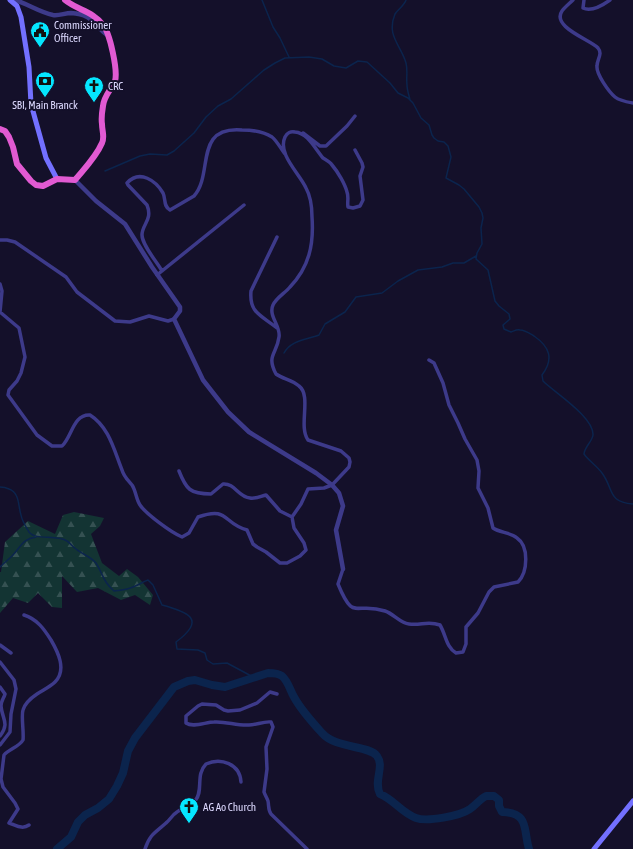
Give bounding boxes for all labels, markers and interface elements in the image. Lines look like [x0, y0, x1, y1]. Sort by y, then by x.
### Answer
place label: Commissioner Officer [54, 19, 112, 44]
public building icon: Commissioner Officer [29, 20, 51, 48]
bank icon: SBI, Main Branck [34, 70, 56, 98]
church icon: CRC [83, 75, 105, 103]
place label: CRC [108, 80, 123, 92]
place label: SBI, Main Branck [12, 99, 78, 111]
church icon: AG Ao Church [178, 796, 200, 824]
place label: AG Ao Church [203, 801, 256, 813]

